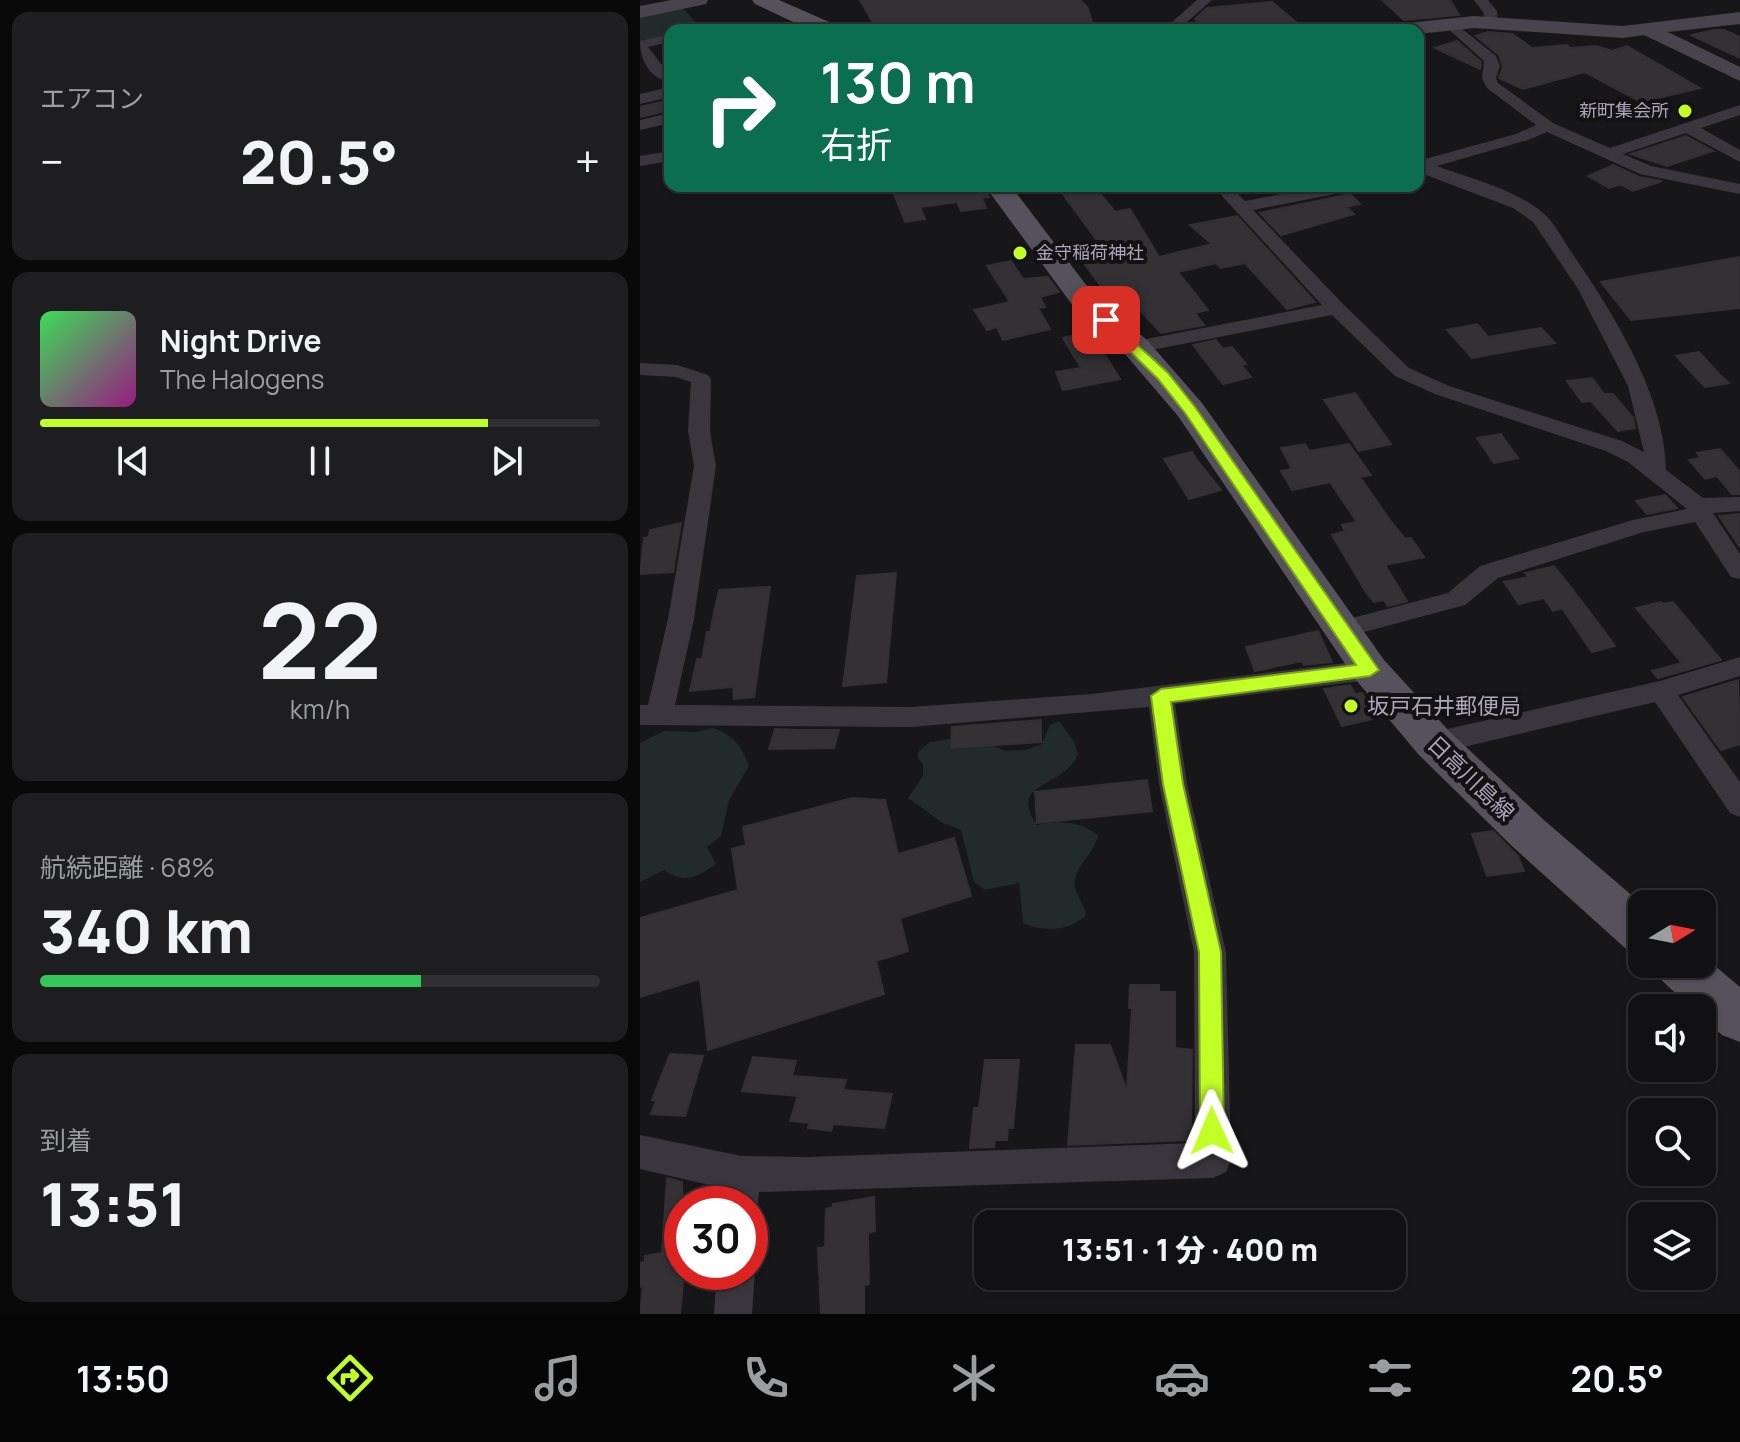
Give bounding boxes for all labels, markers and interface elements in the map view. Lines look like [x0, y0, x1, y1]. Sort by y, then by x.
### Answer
text: 130 m [820, 43, 976, 120]
icon: right [688, 56, 792, 160]
text: エアコン [40, 80, 144, 116]
place label: 新町集会所 [1579, 98, 1669, 122]
marker: 新町集会所 [1676, 102, 1694, 120]
text: 20.5° [240, 120, 398, 202]
text: 右折 [820, 120, 892, 169]
text: − [40, 131, 64, 191]
text: + [575, 131, 600, 191]
place label: 金守稲荷神社 [1036, 240, 1144, 264]
marker: 金守稲荷神社 [1011, 244, 1029, 262]
pin [1072, 286, 1140, 354]
icon: arrive [1084, 298, 1128, 342]
text: Night Drive [160, 320, 322, 361]
text: The Halogens [160, 361, 324, 397]
icon: previous [111, 439, 155, 483]
icon: pause [298, 439, 342, 483]
icon: next [485, 439, 529, 483]
text: 22 [258, 568, 382, 710]
text: km/h [290, 691, 350, 727]
place label: 坂戸石井郵便局 [1367, 691, 1521, 721]
marker: 坂戸石井郵便局 [1342, 697, 1360, 715]
street label: 日高川島線 [1421, 729, 1521, 827]
text: 航続距離 · 68% [40, 849, 215, 885]
text: 340 km [40, 889, 253, 971]
north arrow [1628, 890, 1716, 978]
map controls [1628, 890, 1716, 1290]
button: sound [1628, 994, 1716, 1082]
position arrow [1170, 1089, 1254, 1173]
button: search [1628, 1098, 1716, 1186]
text: 到着 [40, 1122, 92, 1158]
text: 13:51 [40, 1162, 187, 1244]
speed limit sign: 30 [664, 1186, 768, 1290]
button: layers [1628, 1202, 1716, 1290]
text: 13:51 · 1 分 · 400 m [1062, 1229, 1318, 1270]
icon: directions [322, 1350, 378, 1406]
icon: music [530, 1350, 586, 1406]
icon: phone [738, 1350, 794, 1406]
icon: climate [946, 1350, 1002, 1406]
icon: car [1154, 1350, 1210, 1406]
icon: filters [1362, 1350, 1418, 1406]
text: 13:50 [76, 1354, 170, 1403]
text: 20.5° [1571, 1354, 1664, 1403]

